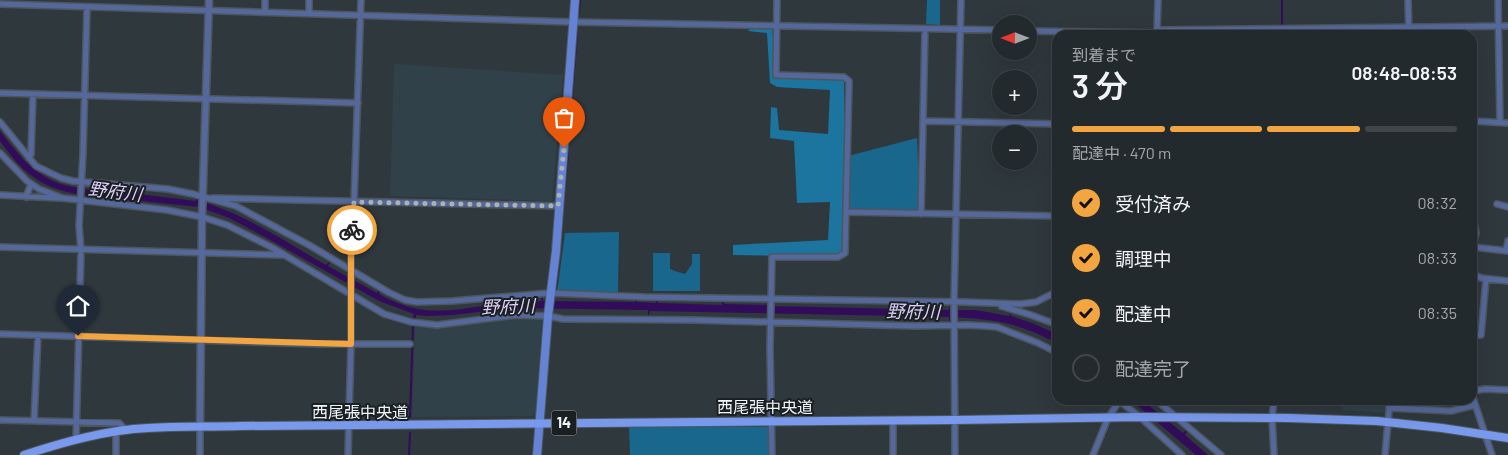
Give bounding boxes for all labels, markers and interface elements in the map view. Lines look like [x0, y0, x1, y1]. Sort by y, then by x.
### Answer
north arrow [992, 15, 1038, 60]
map controls [992, 15, 1037, 170]
text: 到着まで [1072, 45, 1136, 64]
text: 08:48–08:53 [1351, 61, 1457, 84]
text: 3 分 [1072, 66, 1127, 104]
button: + [992, 70, 1037, 115]
pin [543, 97, 585, 148]
icon: bag [550, 104, 578, 132]
button: − [992, 125, 1037, 170]
text: 配達中 · 470 m [1072, 143, 1171, 162]
water label: 野府川 [87, 177, 145, 205]
icon: check [1072, 189, 1100, 217]
text: 受付済み [1115, 192, 1191, 215]
text: 08:32 [1417, 193, 1457, 212]
courier [327, 205, 377, 255]
icon: bike [338, 216, 366, 244]
icon: check [1072, 244, 1100, 272]
text: 調理中 [1115, 247, 1172, 270]
text: 08:33 [1418, 248, 1457, 267]
pin [57, 285, 99, 336]
icon: home [64, 292, 92, 320]
water label: 野府川 [481, 294, 537, 318]
icon: check [1072, 299, 1100, 327]
water label: 野府川 [886, 300, 942, 323]
text: 配達中 [1115, 302, 1172, 325]
text: 08:35 [1418, 303, 1457, 322]
text: 配達完了 [1115, 357, 1191, 380]
street label: 西尾張中央道 [717, 397, 813, 416]
street label: 西尾張中央道 [312, 402, 408, 421]
road number: 14 [552, 410, 576, 436]

